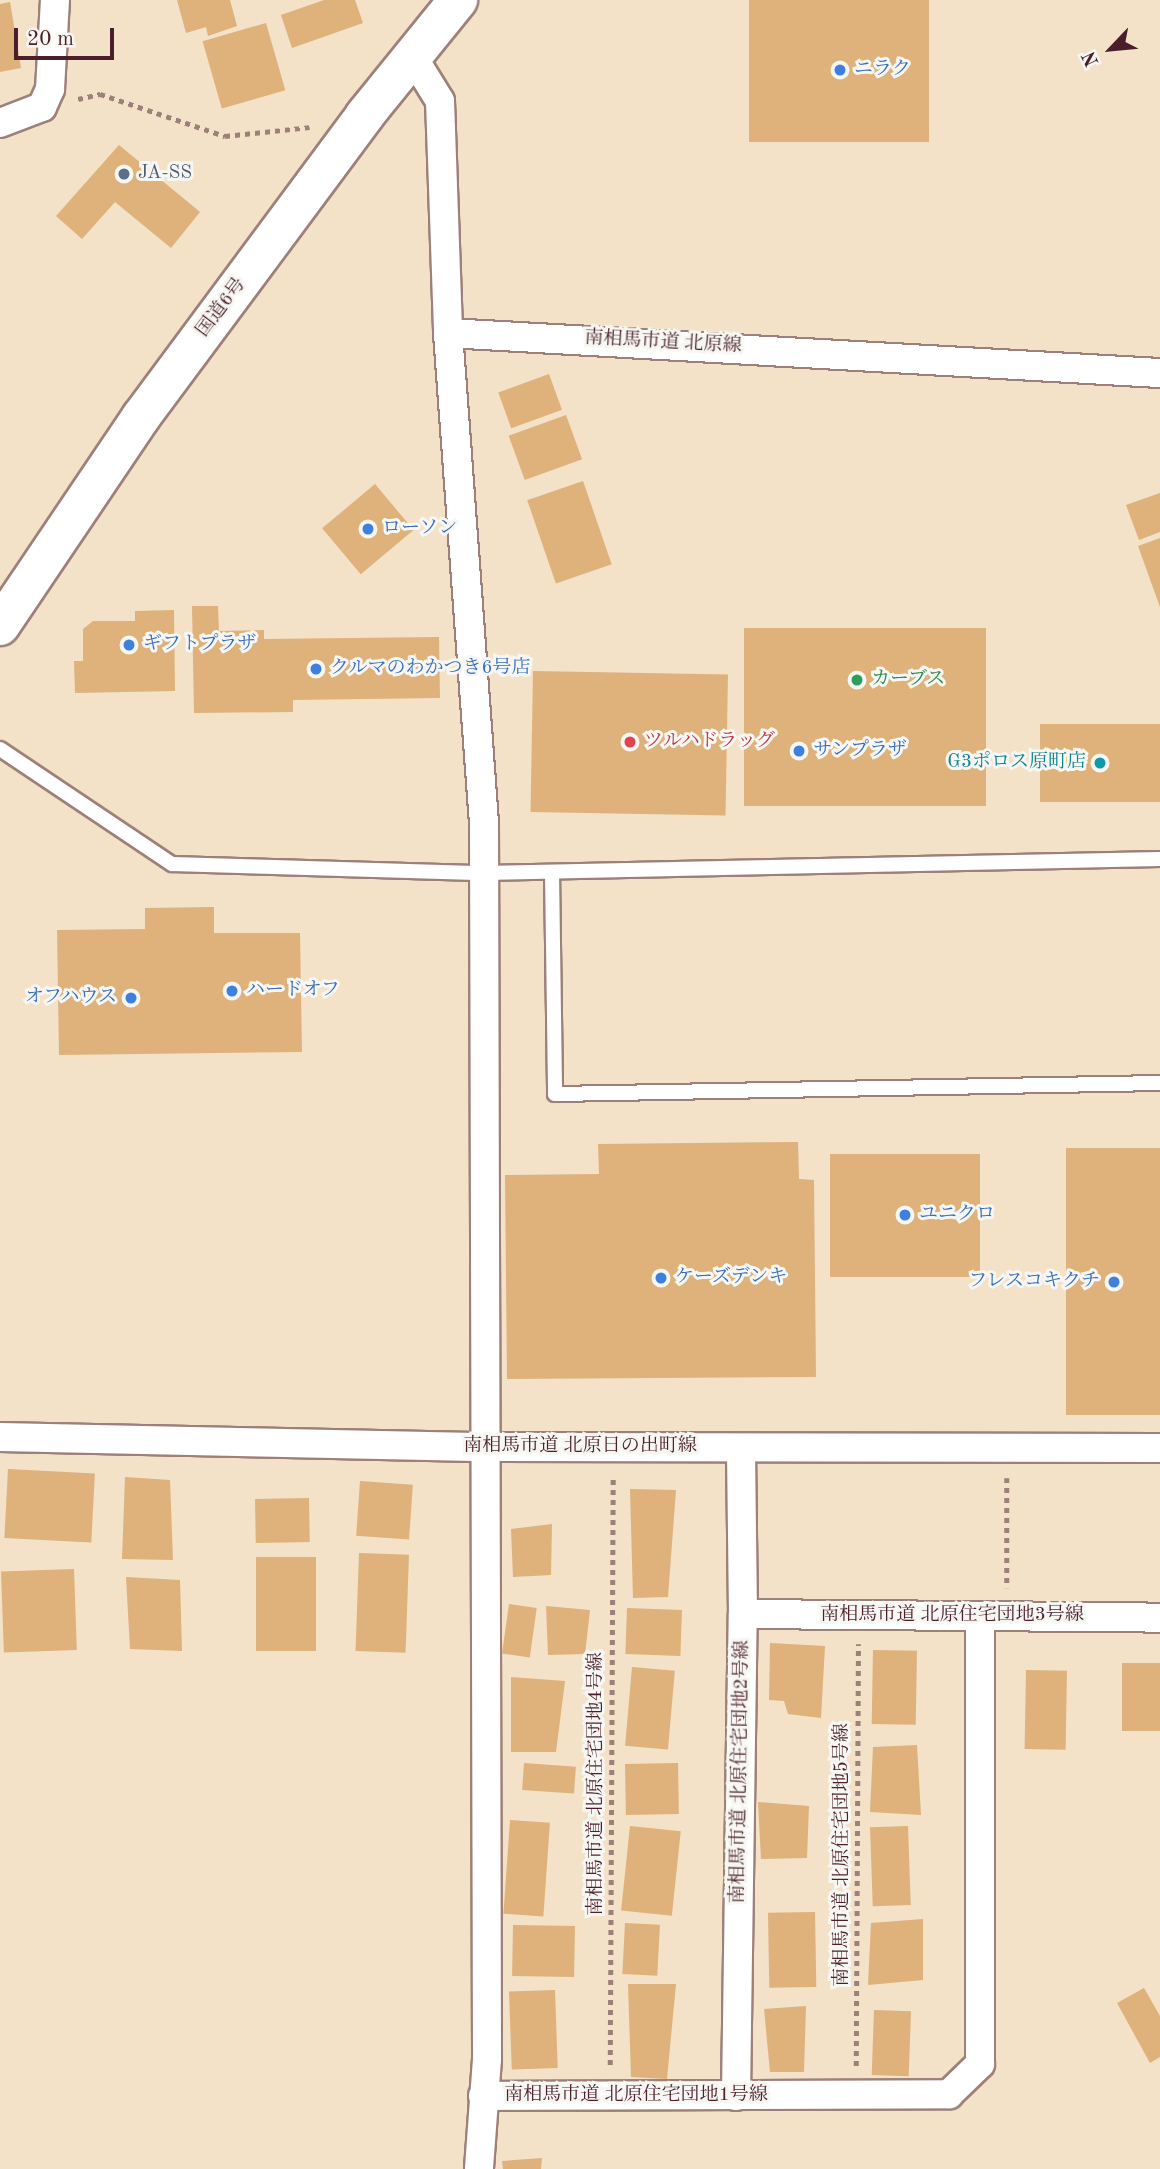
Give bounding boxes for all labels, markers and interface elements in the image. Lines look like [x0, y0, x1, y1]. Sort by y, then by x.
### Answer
scale bar [18, 14, 117, 58]
north arrow [1076, 14, 1146, 84]
text: 20 m [27, 29, 74, 50]
text: N [1080, 48, 1103, 69]
place label: ニラク [854, 59, 911, 81]
marker: ニラク [832, 62, 848, 78]
place label: JA-SS [138, 163, 192, 185]
marker: JA-SS [116, 166, 132, 182]
street label: 国道6号 [192, 274, 252, 342]
street label: 南相馬市道 北原線 [584, 327, 742, 359]
place label: ローソン [382, 518, 458, 540]
marker: ローソン [360, 521, 376, 537]
place label: ギフトプラザ [143, 634, 257, 656]
marker: ギフトプラザ [121, 637, 137, 653]
place label: クルマのわかつき6号店 [330, 658, 531, 680]
marker: クルマのわかつき6号店 [308, 661, 324, 677]
place label: カーブス [871, 669, 947, 691]
marker: カーブス [849, 672, 865, 688]
place label: ツルハドラッグ [644, 731, 777, 753]
marker: ツルハドラッグ [622, 734, 638, 750]
place label: サンプラザ [813, 740, 908, 762]
marker: サンプラザ [791, 743, 807, 759]
place label: G3ポロス原町店 [947, 752, 1086, 774]
marker: G3ポロス原町店 [1092, 755, 1108, 771]
place label: ハードオフ [246, 980, 341, 1002]
marker: ハードオフ [224, 983, 240, 999]
place label: オフハウス [22, 987, 117, 1009]
marker: オフハウス [123, 990, 139, 1006]
place label: ユニクロ [919, 1204, 995, 1226]
marker: ユニクロ [897, 1207, 913, 1223]
place label: ケーズデンキ [675, 1267, 789, 1289]
marker: ケーズデンキ [653, 1270, 669, 1286]
place label: フレスコキクチ [967, 1271, 1100, 1293]
marker: フレスコキクチ [1106, 1274, 1122, 1290]
street label: 南相馬市道 北原日の出町線 [463, 1436, 697, 1458]
street label: 南相馬市道 北原住宅団地3号線 [820, 1605, 1084, 1627]
street label: 南相馬市道 北原住宅団地2号線 [727, 1640, 755, 1904]
street label: 南相馬市道 北原住宅団地4号線 [586, 1652, 608, 1916]
street label: 南相馬市道 北原住宅団地5号線 [832, 1723, 854, 1987]
street label: 南相馬市道 北原住宅団地1号線 [504, 2085, 768, 2107]

